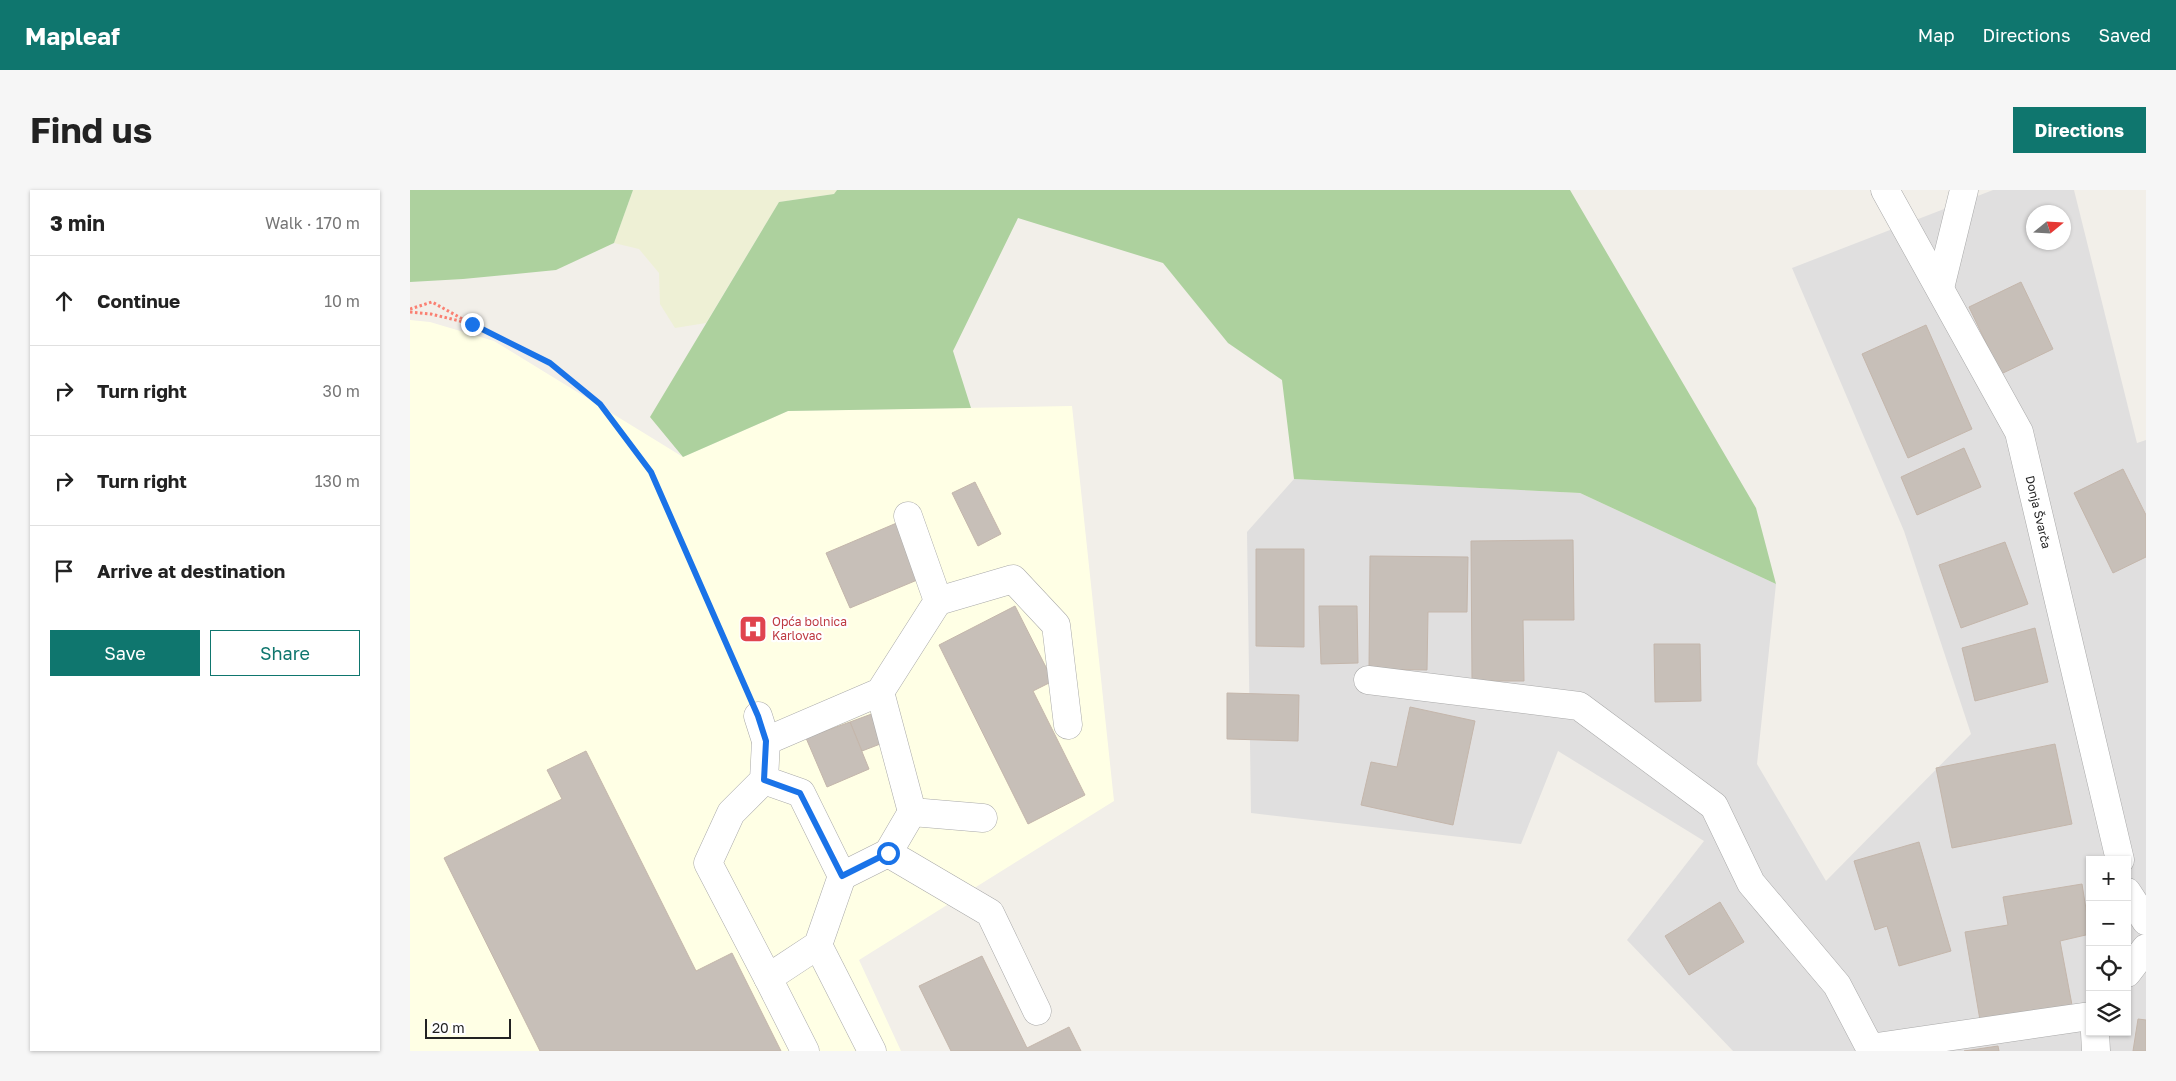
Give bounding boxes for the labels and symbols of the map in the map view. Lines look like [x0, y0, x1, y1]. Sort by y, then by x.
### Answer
north arrow [2026, 205, 2071, 250]
route end [461, 313, 484, 336]
street label: Donja Švarča [2023, 474, 2054, 550]
hospital icon: Opća bolnica Karlovac [738, 614, 768, 644]
place label: Opća bolnica Karlovac [772, 614, 847, 643]
route start [877, 842, 900, 865]
scale bar [425, 1016, 511, 1039]

